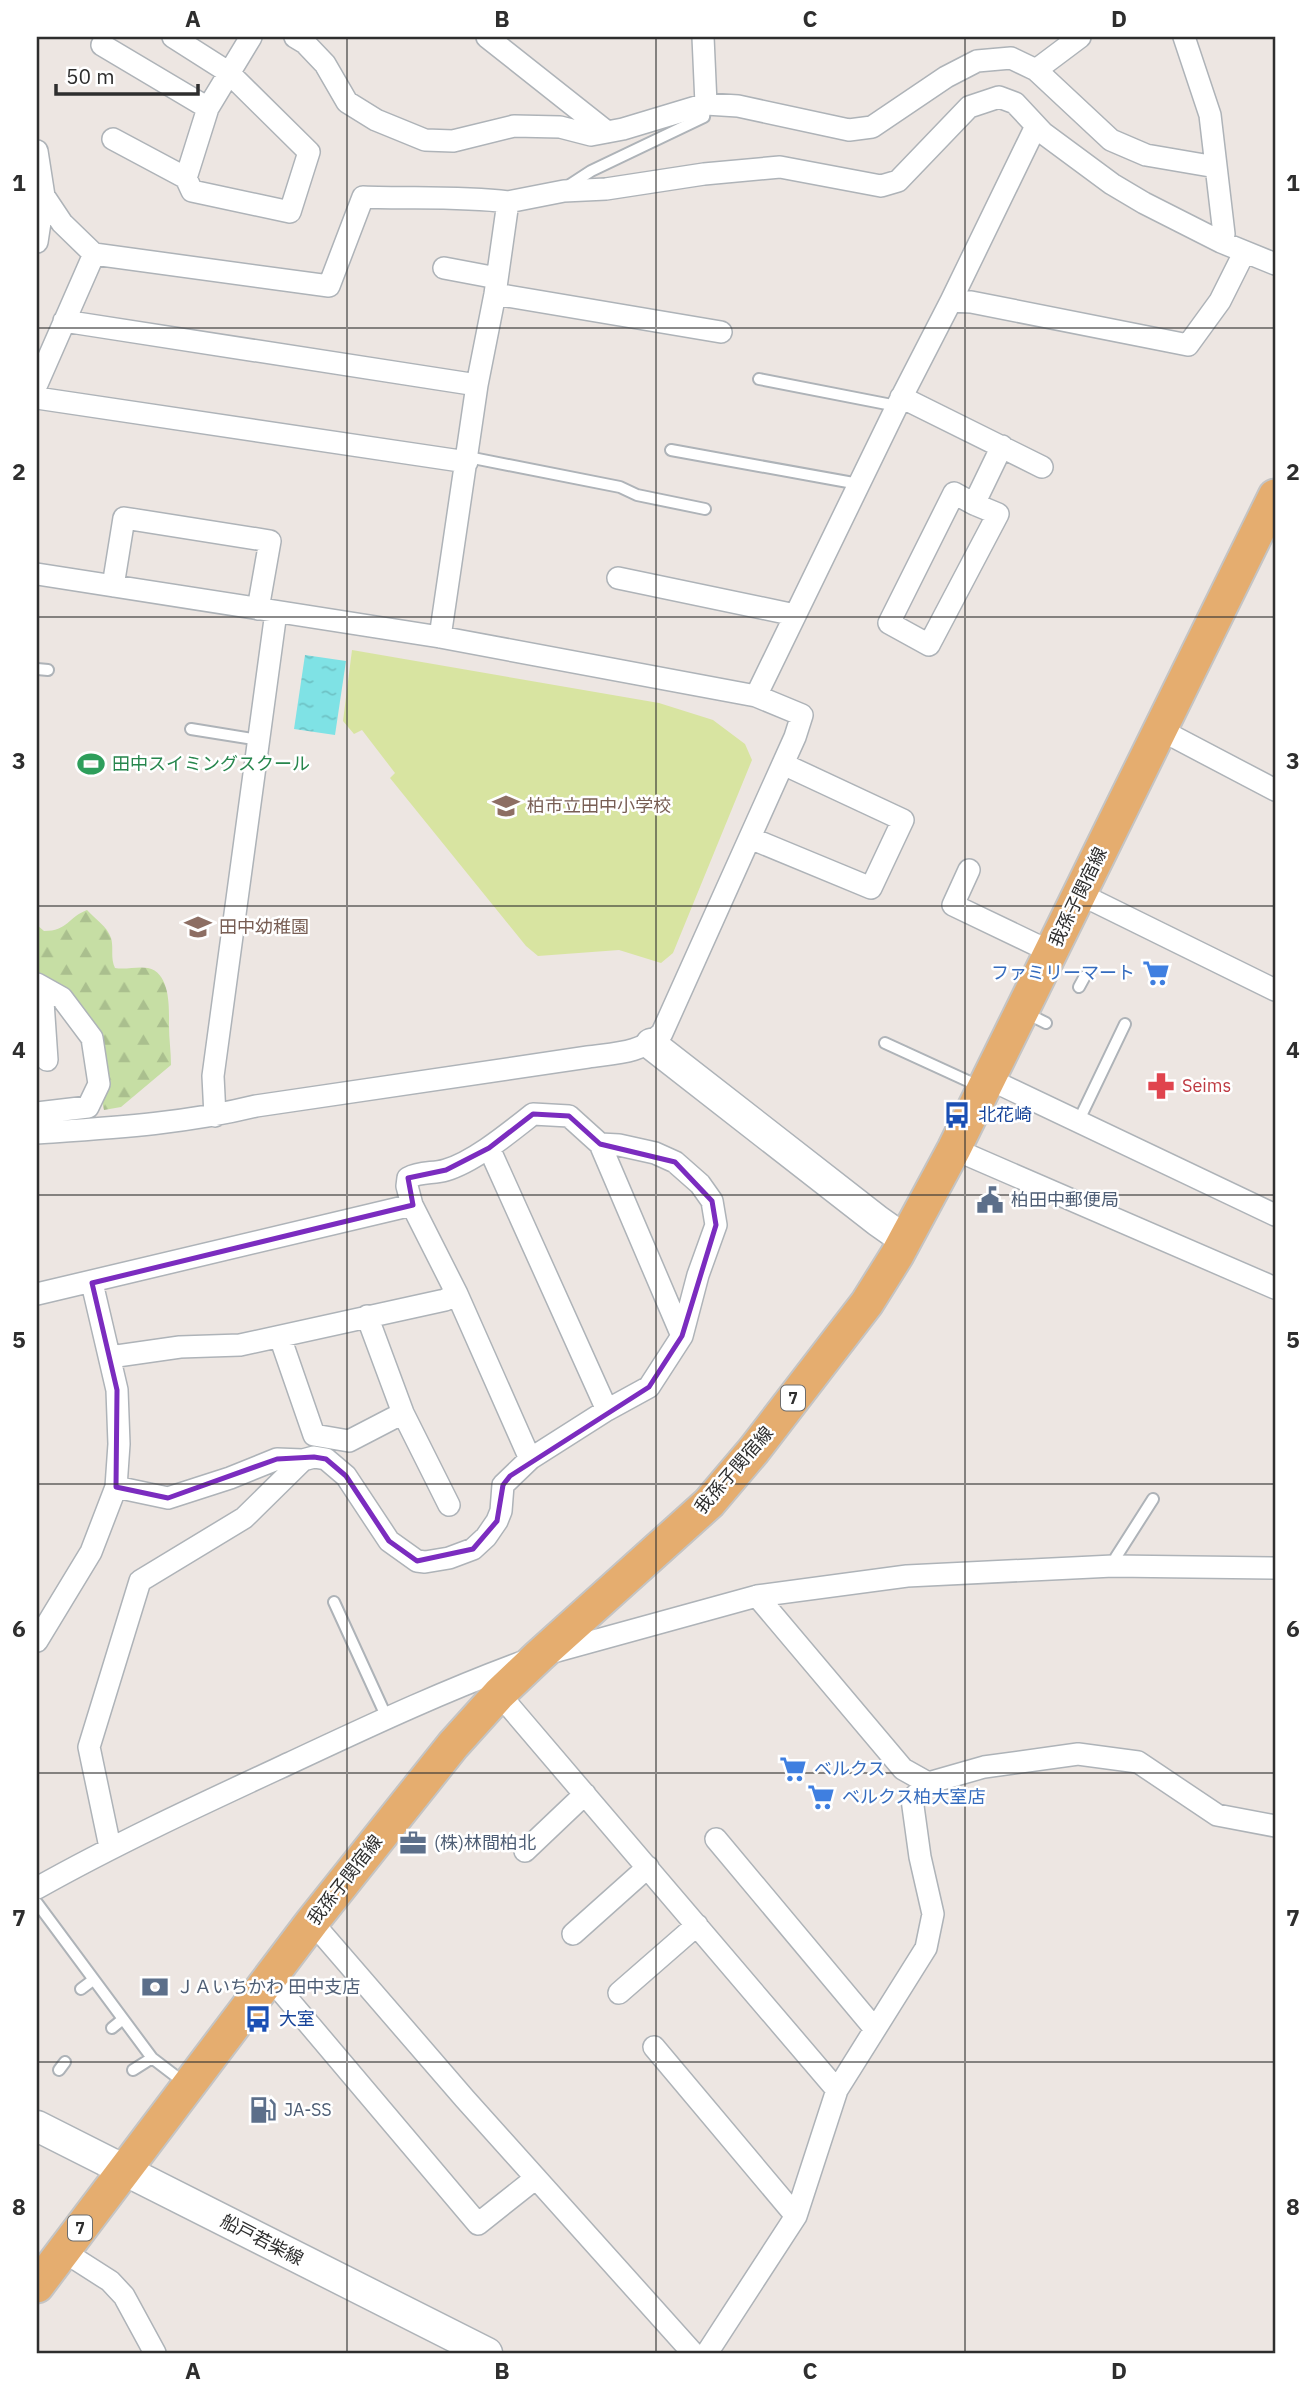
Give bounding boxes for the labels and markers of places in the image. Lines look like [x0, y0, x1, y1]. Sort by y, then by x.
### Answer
sports icon: 田中スイミングスクール [76, 749, 106, 779]
place label: 田中スイミングスクール [112, 752, 310, 775]
school or university icon: 柏市立田中小学校 [491, 791, 521, 821]
place label: 柏市立田中小学校 [527, 794, 671, 817]
school or university icon: 田中幼稚園 [183, 912, 213, 942]
place label: 田中幼稚園 [219, 915, 309, 938]
supermarket icon: ファミリーマート [1141, 958, 1171, 988]
place label: ファミリーマート [991, 961, 1135, 984]
pharmacy icon: Seims [1146, 1071, 1176, 1101]
place label: Seims [1182, 1074, 1231, 1097]
bus stop icon: 北花崎 [942, 1100, 972, 1130]
place label: 北花崎 [978, 1103, 1032, 1126]
public building icon: 柏田中郵便局 [975, 1185, 1005, 1215]
place label: 柏田中郵便局 [1011, 1188, 1119, 1211]
supermarket icon: ベルクス [778, 1754, 808, 1784]
place label: ベルクス [814, 1757, 885, 1780]
supermarket icon: ベルクス柏大室店 [806, 1782, 836, 1812]
place label: ベルクス柏大室店 [842, 1785, 985, 1808]
office icon: (株)林間柏北 [398, 1828, 428, 1858]
place label: (株)林間柏北 [434, 1831, 536, 1854]
bank icon: ＪＡいちかわ 田中支店 [140, 1972, 170, 2002]
place label: ＪＡいちかわ 田中支店 [176, 1975, 360, 1998]
bus stop icon: 大室 [243, 2004, 273, 2034]
place label: 大室 [279, 2007, 315, 2030]
fuel station icon: JA-SS [248, 2095, 278, 2125]
place label: JA-SS [284, 2098, 332, 2121]

